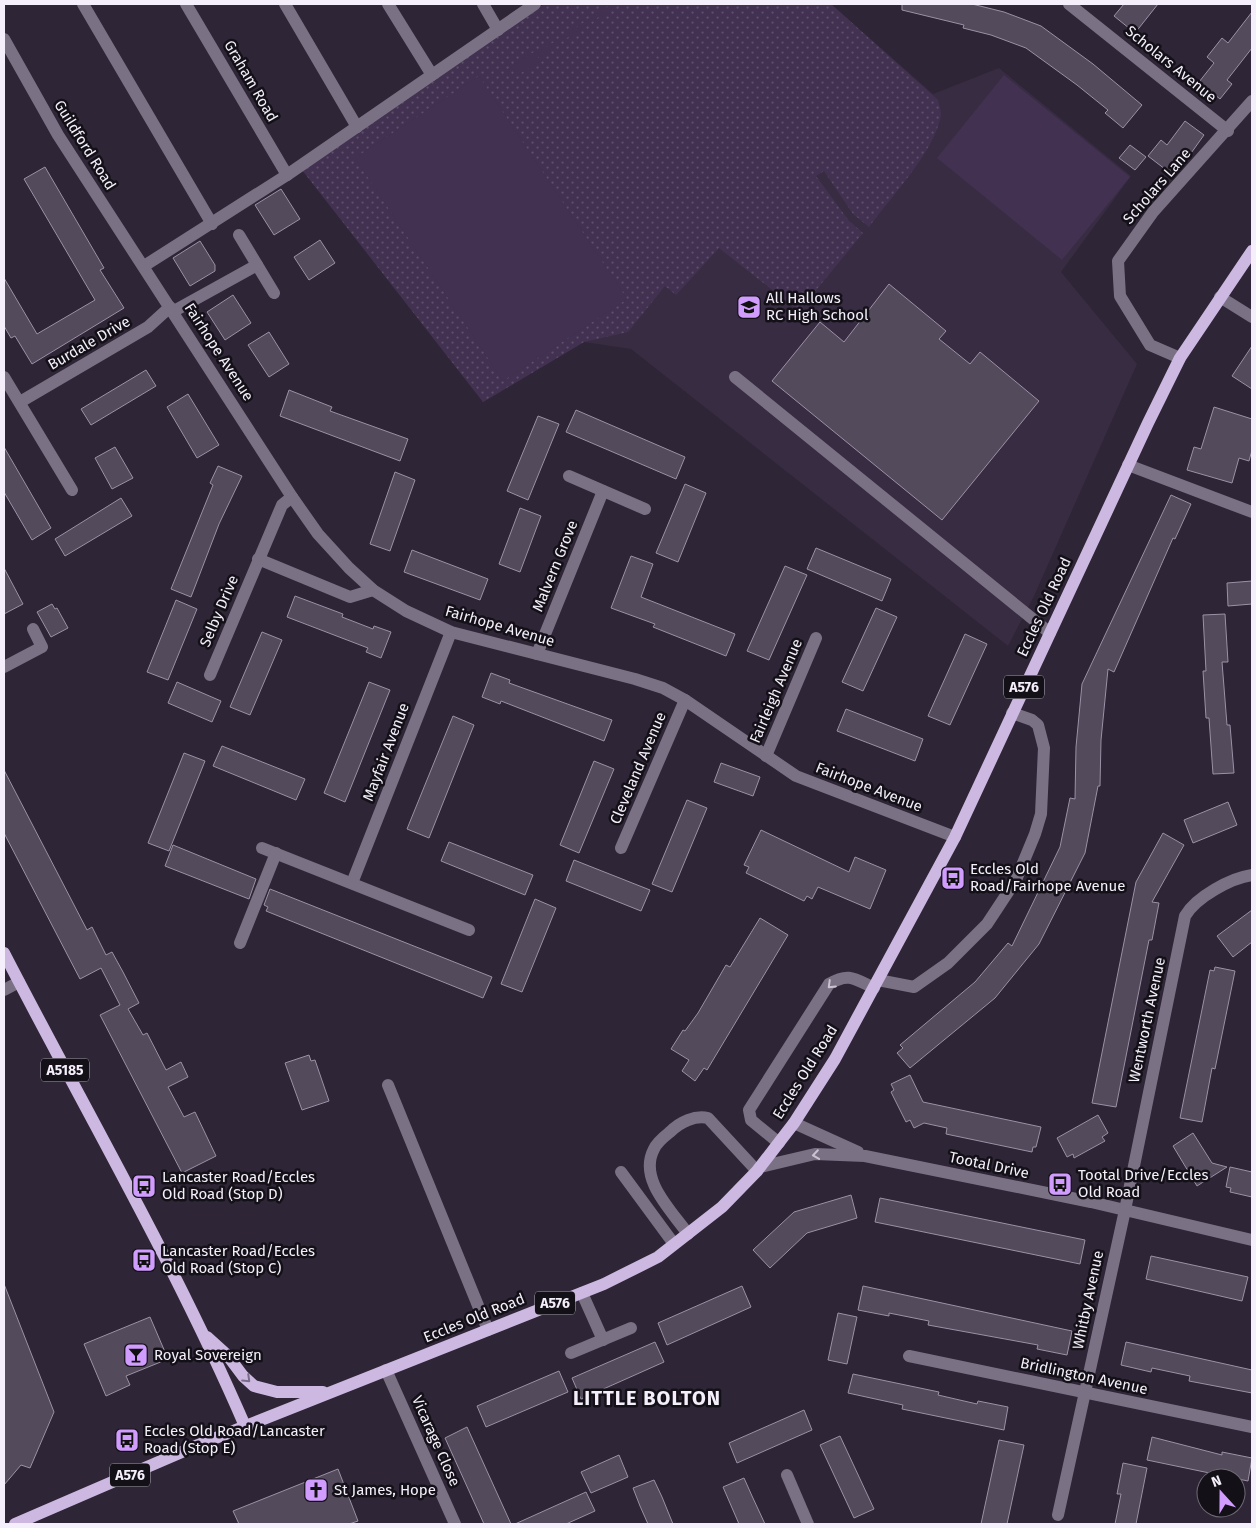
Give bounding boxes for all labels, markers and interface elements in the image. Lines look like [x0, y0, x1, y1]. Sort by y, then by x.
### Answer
street label: Scholars Avenue [1122, 22, 1220, 106]
street label: Graham Road [220, 37, 282, 125]
street label: Guildford Road [50, 97, 120, 193]
street label: Scholars Lane [1119, 144, 1195, 228]
place label: All Hallows RC High School [766, 289, 869, 324]
school or university icon: All Hallows RC High School [736, 294, 762, 320]
street label: Fairhope Avenue [181, 300, 257, 404]
street label: Burdale Drive [45, 312, 133, 374]
street label: Malvern Grove [528, 518, 582, 614]
street label: Eccles Old Road [1013, 554, 1075, 660]
street label: Selby Drive [196, 572, 242, 650]
street label: Fairhope Avenue [443, 602, 557, 650]
street label: Fairleigh Avenue [746, 636, 806, 746]
road number: A576 [1004, 676, 1044, 699]
street label: Mayfair Avenue [359, 700, 413, 804]
street label: Cleveland Avenue [606, 709, 670, 827]
street label: Fairhope Avenue [813, 758, 925, 816]
place label: Eccles Old Road/Fairhope Avenue [970, 860, 1125, 895]
bus stop icon: Eccles Old Road/Fairhope Avenue [940, 865, 966, 891]
street label: Wentworth Avenue [1125, 956, 1169, 1084]
one-way arrow [827, 979, 836, 988]
street label: Eccles Old Road [769, 1022, 841, 1122]
road number: A5185 [41, 1058, 89, 1082]
street label: Tootal Drive [947, 1148, 1031, 1182]
one-way arrow [812, 1149, 820, 1159]
place label: Tootal Drive/Eccles Old Road [1078, 1166, 1208, 1201]
place label: Lancaster Road/Eccles Old Road (Stop D) [162, 1168, 315, 1203]
bus stop icon: Tootal Drive/Eccles Old Road [1047, 1171, 1073, 1197]
bus stop icon: Lancaster Road/Eccles Old Road (Stop D) [131, 1173, 157, 1199]
place label: Lancaster Road/Eccles Old Road (Stop C) [162, 1242, 315, 1277]
bus stop icon: Lancaster Road/Eccles Old Road (Stop C) [131, 1247, 157, 1273]
street label: Whitby Avenue [1069, 1249, 1107, 1351]
street label: Eccles Old Road [421, 1290, 527, 1346]
road number: A576 [535, 1292, 575, 1315]
bar icon: Royal Sovereign [123, 1342, 149, 1368]
place label: Royal Sovereign [154, 1346, 262, 1364]
street label: Bridlington Avenue [1019, 1354, 1149, 1398]
one-way arrow [241, 1373, 250, 1382]
district label: LITTLE BOLTON [573, 1386, 721, 1410]
street label: Vicarage Close [408, 1393, 464, 1489]
place label: Eccles Old Road/Lancaster Road (Stop E) [144, 1422, 325, 1457]
bus stop icon: Eccles Old Road/Lancaster Road (Stop E) [114, 1427, 140, 1453]
road number: A576 [110, 1464, 150, 1486]
north arrow [1196, 1468, 1246, 1518]
text: N [1209, 1472, 1224, 1491]
church icon: St James, Hope [303, 1477, 329, 1503]
place label: St James, Hope [334, 1481, 436, 1499]

